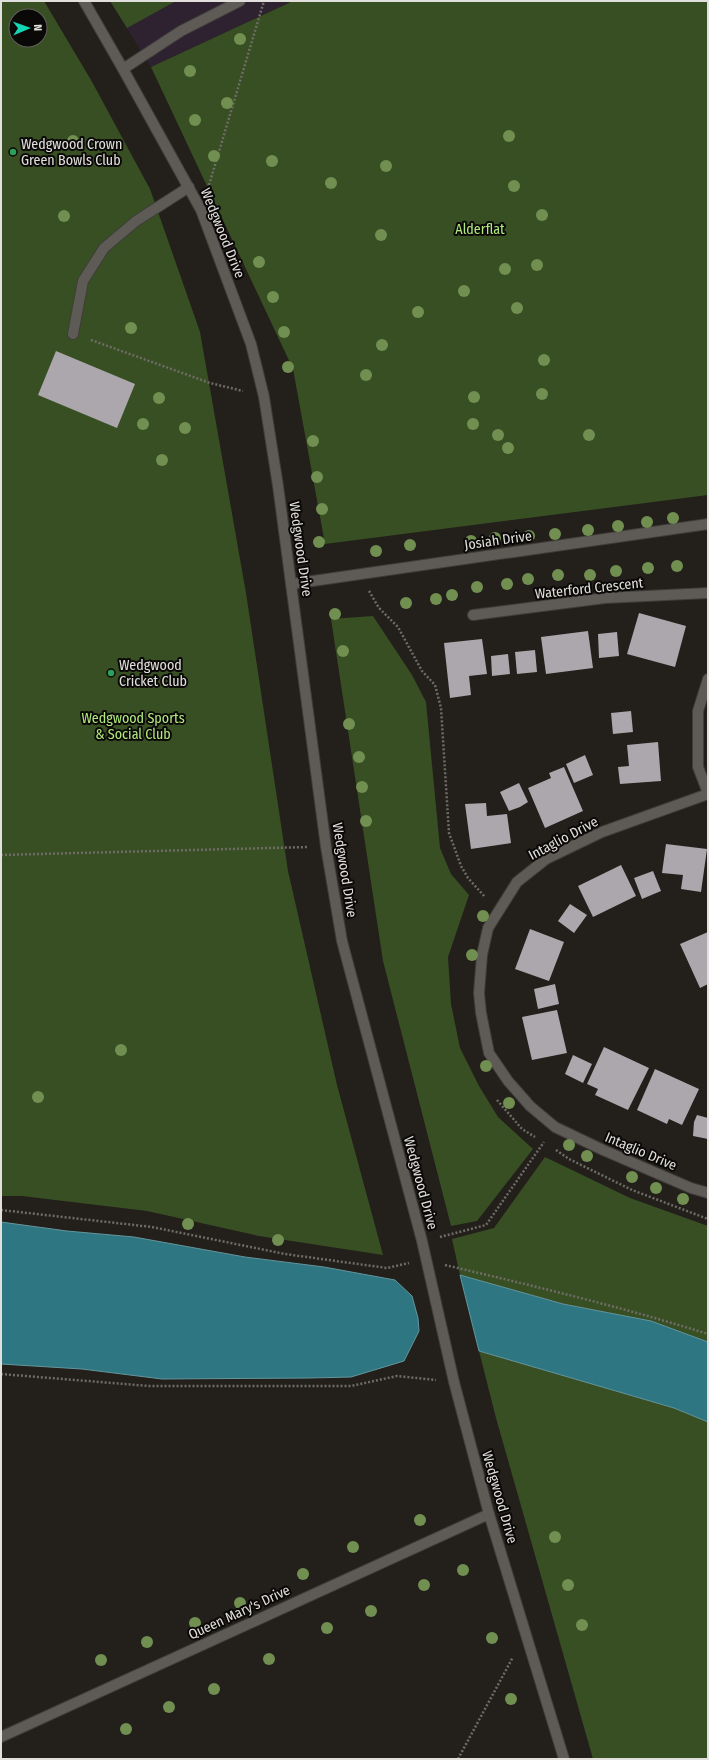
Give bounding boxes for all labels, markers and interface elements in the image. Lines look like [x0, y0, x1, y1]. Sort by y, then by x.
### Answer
north arrow [8, 8, 48, 48]
text: N [31, 24, 44, 31]
place label: Wedgwood Crown Green Bowls Club [21, 136, 122, 169]
marker: Wedgwood Crown Green Bowls Club [8, 147, 18, 157]
street label: Wedgwood Drive [197, 186, 248, 281]
park label: Alderflat [455, 221, 505, 238]
street label: Wedgwood Drive [285, 501, 316, 598]
street label: Josiah Drive [463, 527, 533, 554]
street label: Waterford Crescent [534, 574, 644, 603]
place label: Wedgwood Cricket Club [119, 657, 187, 690]
marker: Wedgwood Cricket Club [106, 668, 116, 678]
park label: Wedgwood Sports & Social Club [81, 710, 185, 743]
street label: Intaglio Drive [526, 813, 601, 864]
street label: Wedgwood Drive [329, 821, 360, 919]
street label: Intaglio Drive [602, 1129, 679, 1174]
street label: Wedgwood Drive [400, 1135, 441, 1232]
street label: Wedgwood Drive [478, 1449, 521, 1546]
street label: Queen Mary's Drive [186, 1581, 293, 1643]

